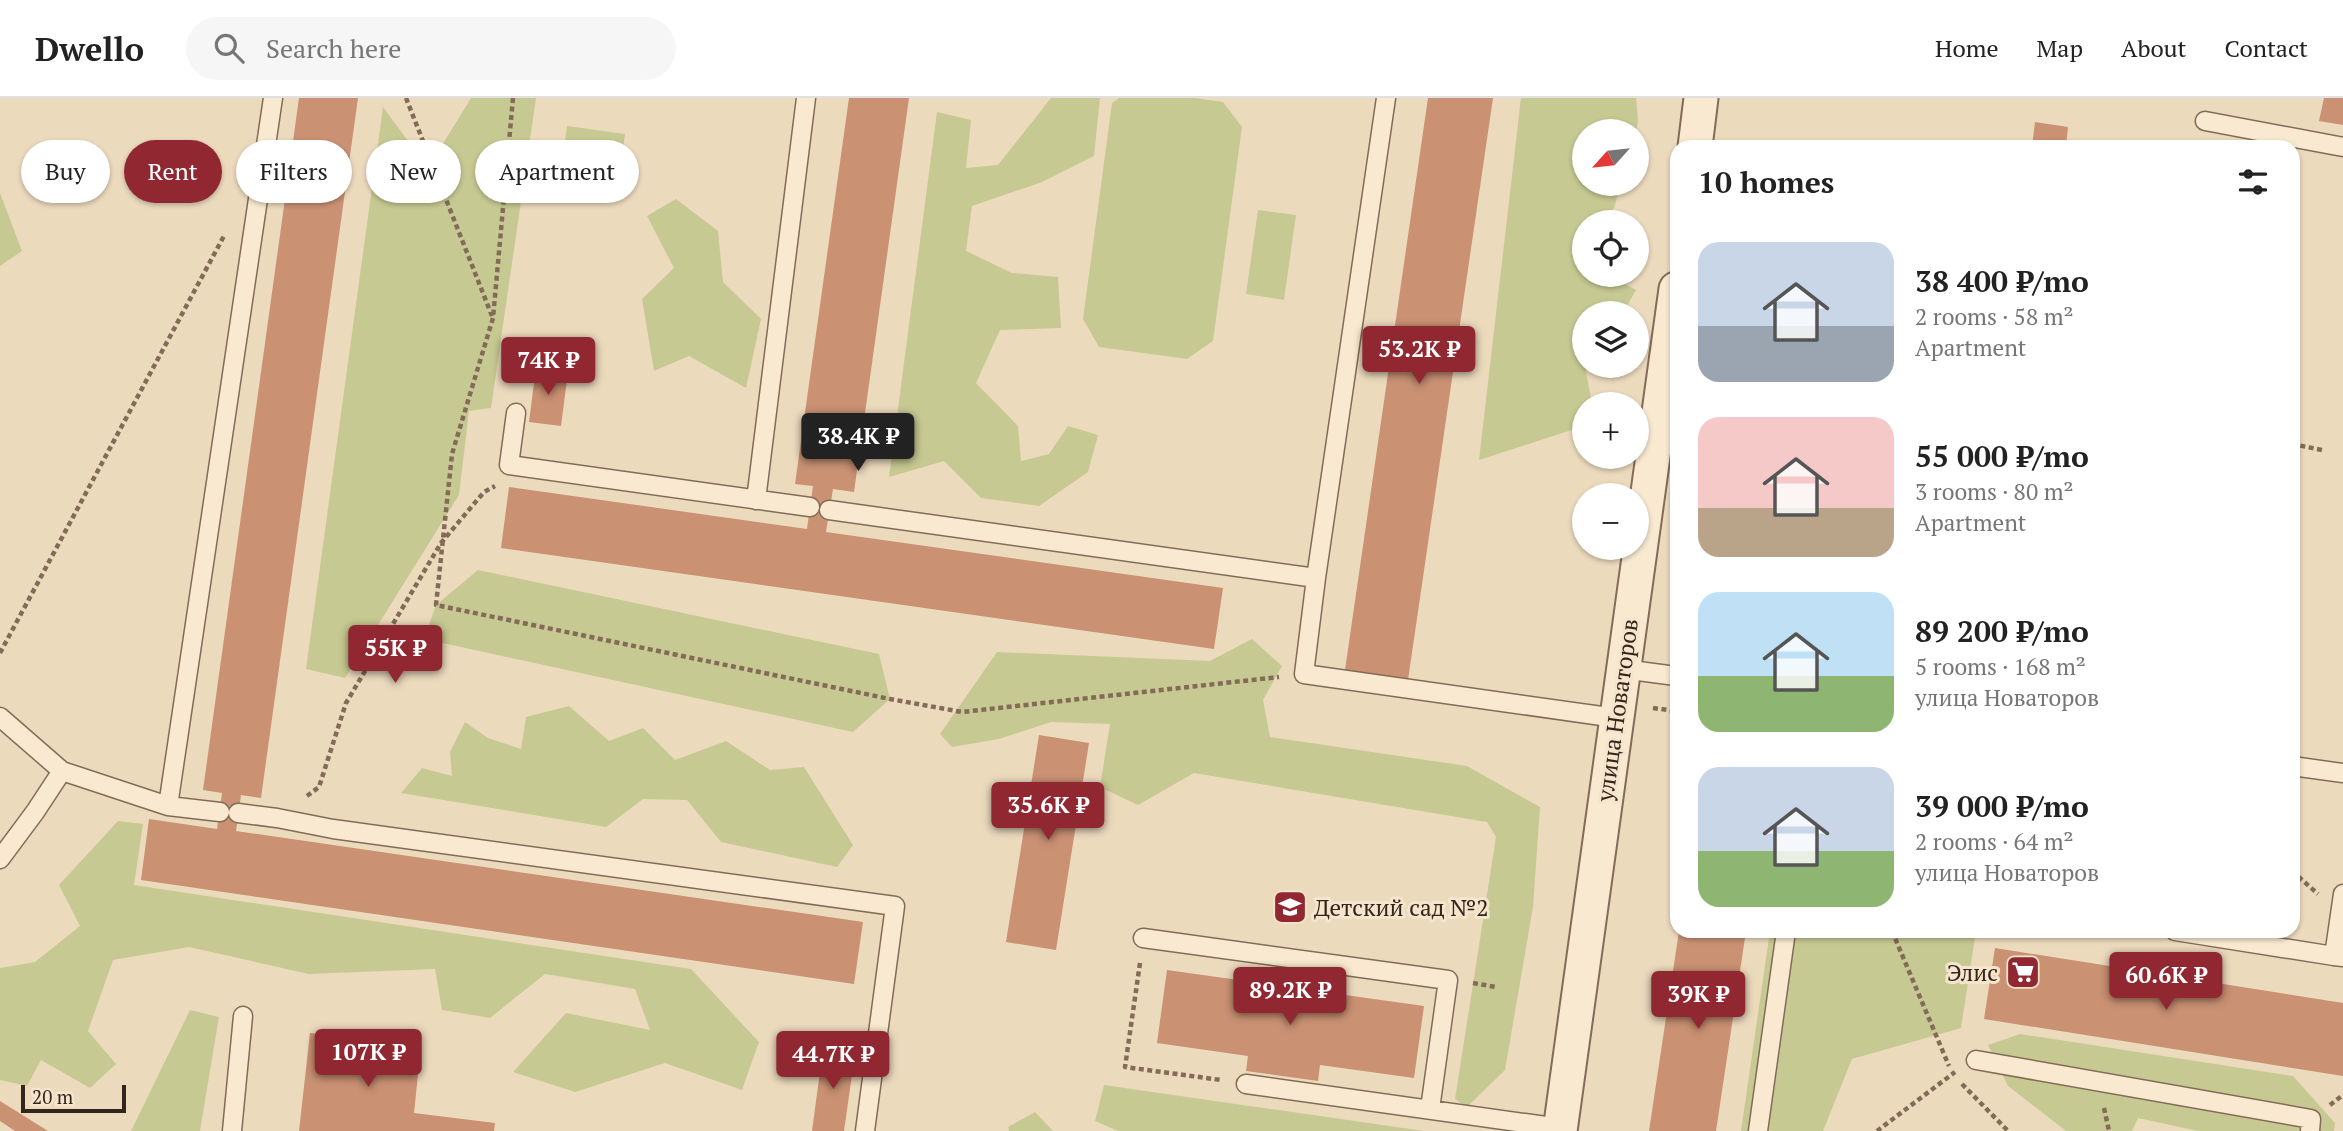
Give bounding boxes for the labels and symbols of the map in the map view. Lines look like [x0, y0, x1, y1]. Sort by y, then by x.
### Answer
north arrow [1572, 119, 1648, 196]
pin: 53.2K ₽ [1354, 327, 1484, 386]
pin: 74K ₽ [499, 338, 597, 397]
pin: 38.4K ₽ [793, 414, 923, 473]
street label: улица Новаторов [1589, 617, 1645, 804]
pin: 55K ₽ [346, 626, 444, 685]
pin: 35.6K ₽ [983, 782, 1113, 842]
school or university icon: Детский сад №2 [1271, 888, 1309, 926]
place label: Детский сад №2 [1314, 892, 1489, 923]
supermarket icon: Элис [2004, 953, 2042, 991]
pin: 60.6K ₽ [2101, 953, 2231, 1012]
place label: Элис [1947, 957, 1998, 988]
pin: 89.2K ₽ [1225, 968, 1355, 1027]
pin: 39K ₽ [1649, 972, 1747, 1031]
pin: 107K ₽ [311, 1030, 425, 1089]
pin: 44.7K ₽ [768, 1032, 898, 1091]
scale bar [21, 1082, 126, 1114]

